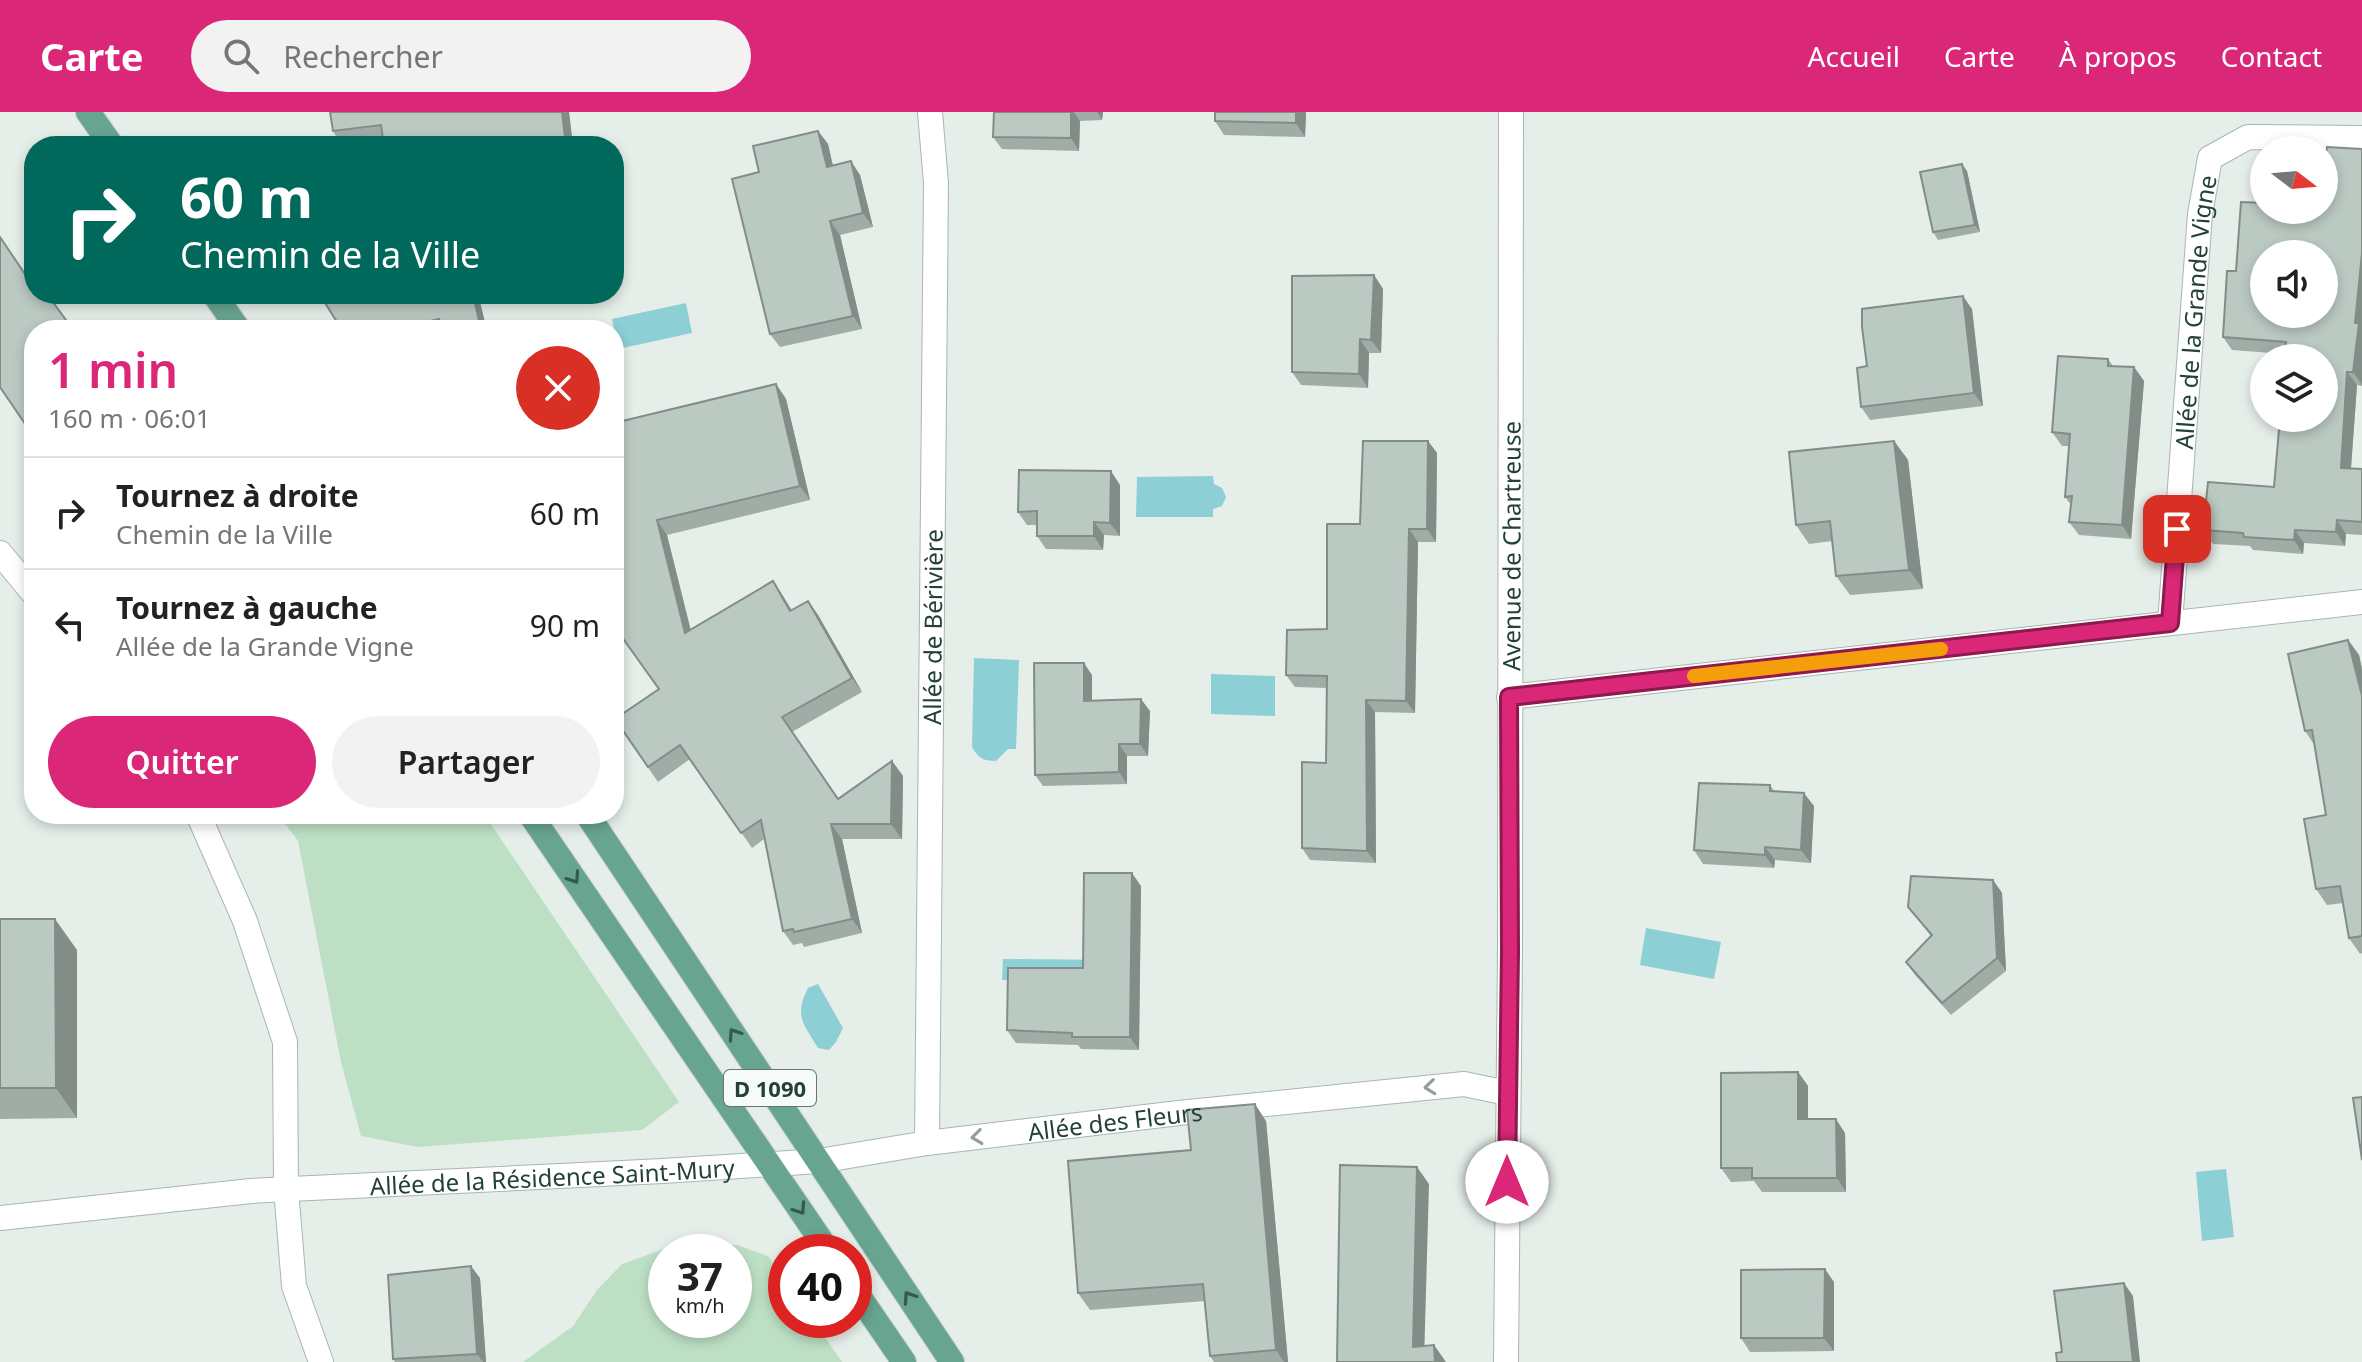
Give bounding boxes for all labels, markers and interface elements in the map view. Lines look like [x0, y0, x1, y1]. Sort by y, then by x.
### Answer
search box [191, 20, 751, 92]
text: Carte [40, 30, 143, 82]
icon: search [219, 34, 263, 78]
text: Rechercher [283, 36, 443, 77]
text: Accueil [1808, 37, 1900, 75]
text: Carte [1944, 37, 2015, 75]
text: À propos [2059, 37, 2177, 75]
text: Contact [2221, 37, 2322, 75]
north arrow [2250, 136, 2338, 224]
map controls [2250, 136, 2338, 432]
text: 60 m [180, 158, 313, 234]
icon: right [48, 168, 152, 272]
street label: Allée de la Grande Vigne [2166, 172, 2223, 450]
text: Chemin de la Ville [180, 230, 480, 279]
button: sound [2250, 240, 2338, 328]
text: 1 min [48, 337, 178, 402]
button: layers [2250, 344, 2338, 432]
button: close [516, 346, 600, 430]
text: 160 m · 06:01 [48, 400, 211, 436]
street label: Avenue de Chartreuse [1494, 421, 1527, 671]
text: Tournez à droite [116, 475, 359, 516]
icon: right [48, 491, 92, 535]
text: 60 m [530, 493, 600, 534]
pin [2143, 495, 2211, 563]
icon: arrive [2155, 507, 2199, 551]
text: Chemin de la Ville [116, 516, 333, 552]
street label: Allée de Bérivière [914, 529, 949, 725]
text: Tournez à gauche [116, 587, 378, 628]
icon: left [48, 603, 92, 647]
text: 90 m [530, 605, 600, 646]
text: Allée de la Grande Vigne [116, 628, 414, 664]
button: Quitter [48, 716, 316, 808]
button: Partager [332, 716, 600, 808]
one-way arrow [564, 870, 579, 884]
one-way arrow [729, 1028, 744, 1042]
road number: D 1090 [724, 1070, 816, 1106]
one-way arrow [1423, 1079, 1436, 1096]
street label: Allée des Fleurs [1026, 1094, 1204, 1147]
one-way arrow [970, 1128, 984, 1145]
position arrow [1465, 1140, 1549, 1224]
street label: Allée de la Résidence Saint-Mury [369, 1150, 736, 1202]
one-way arrow [790, 1200, 805, 1214]
speed limit sign: 40 [768, 1234, 872, 1338]
text: 37 [677, 1248, 723, 1303]
one-way arrow [904, 1291, 919, 1305]
text: km/h [675, 1292, 725, 1319]

